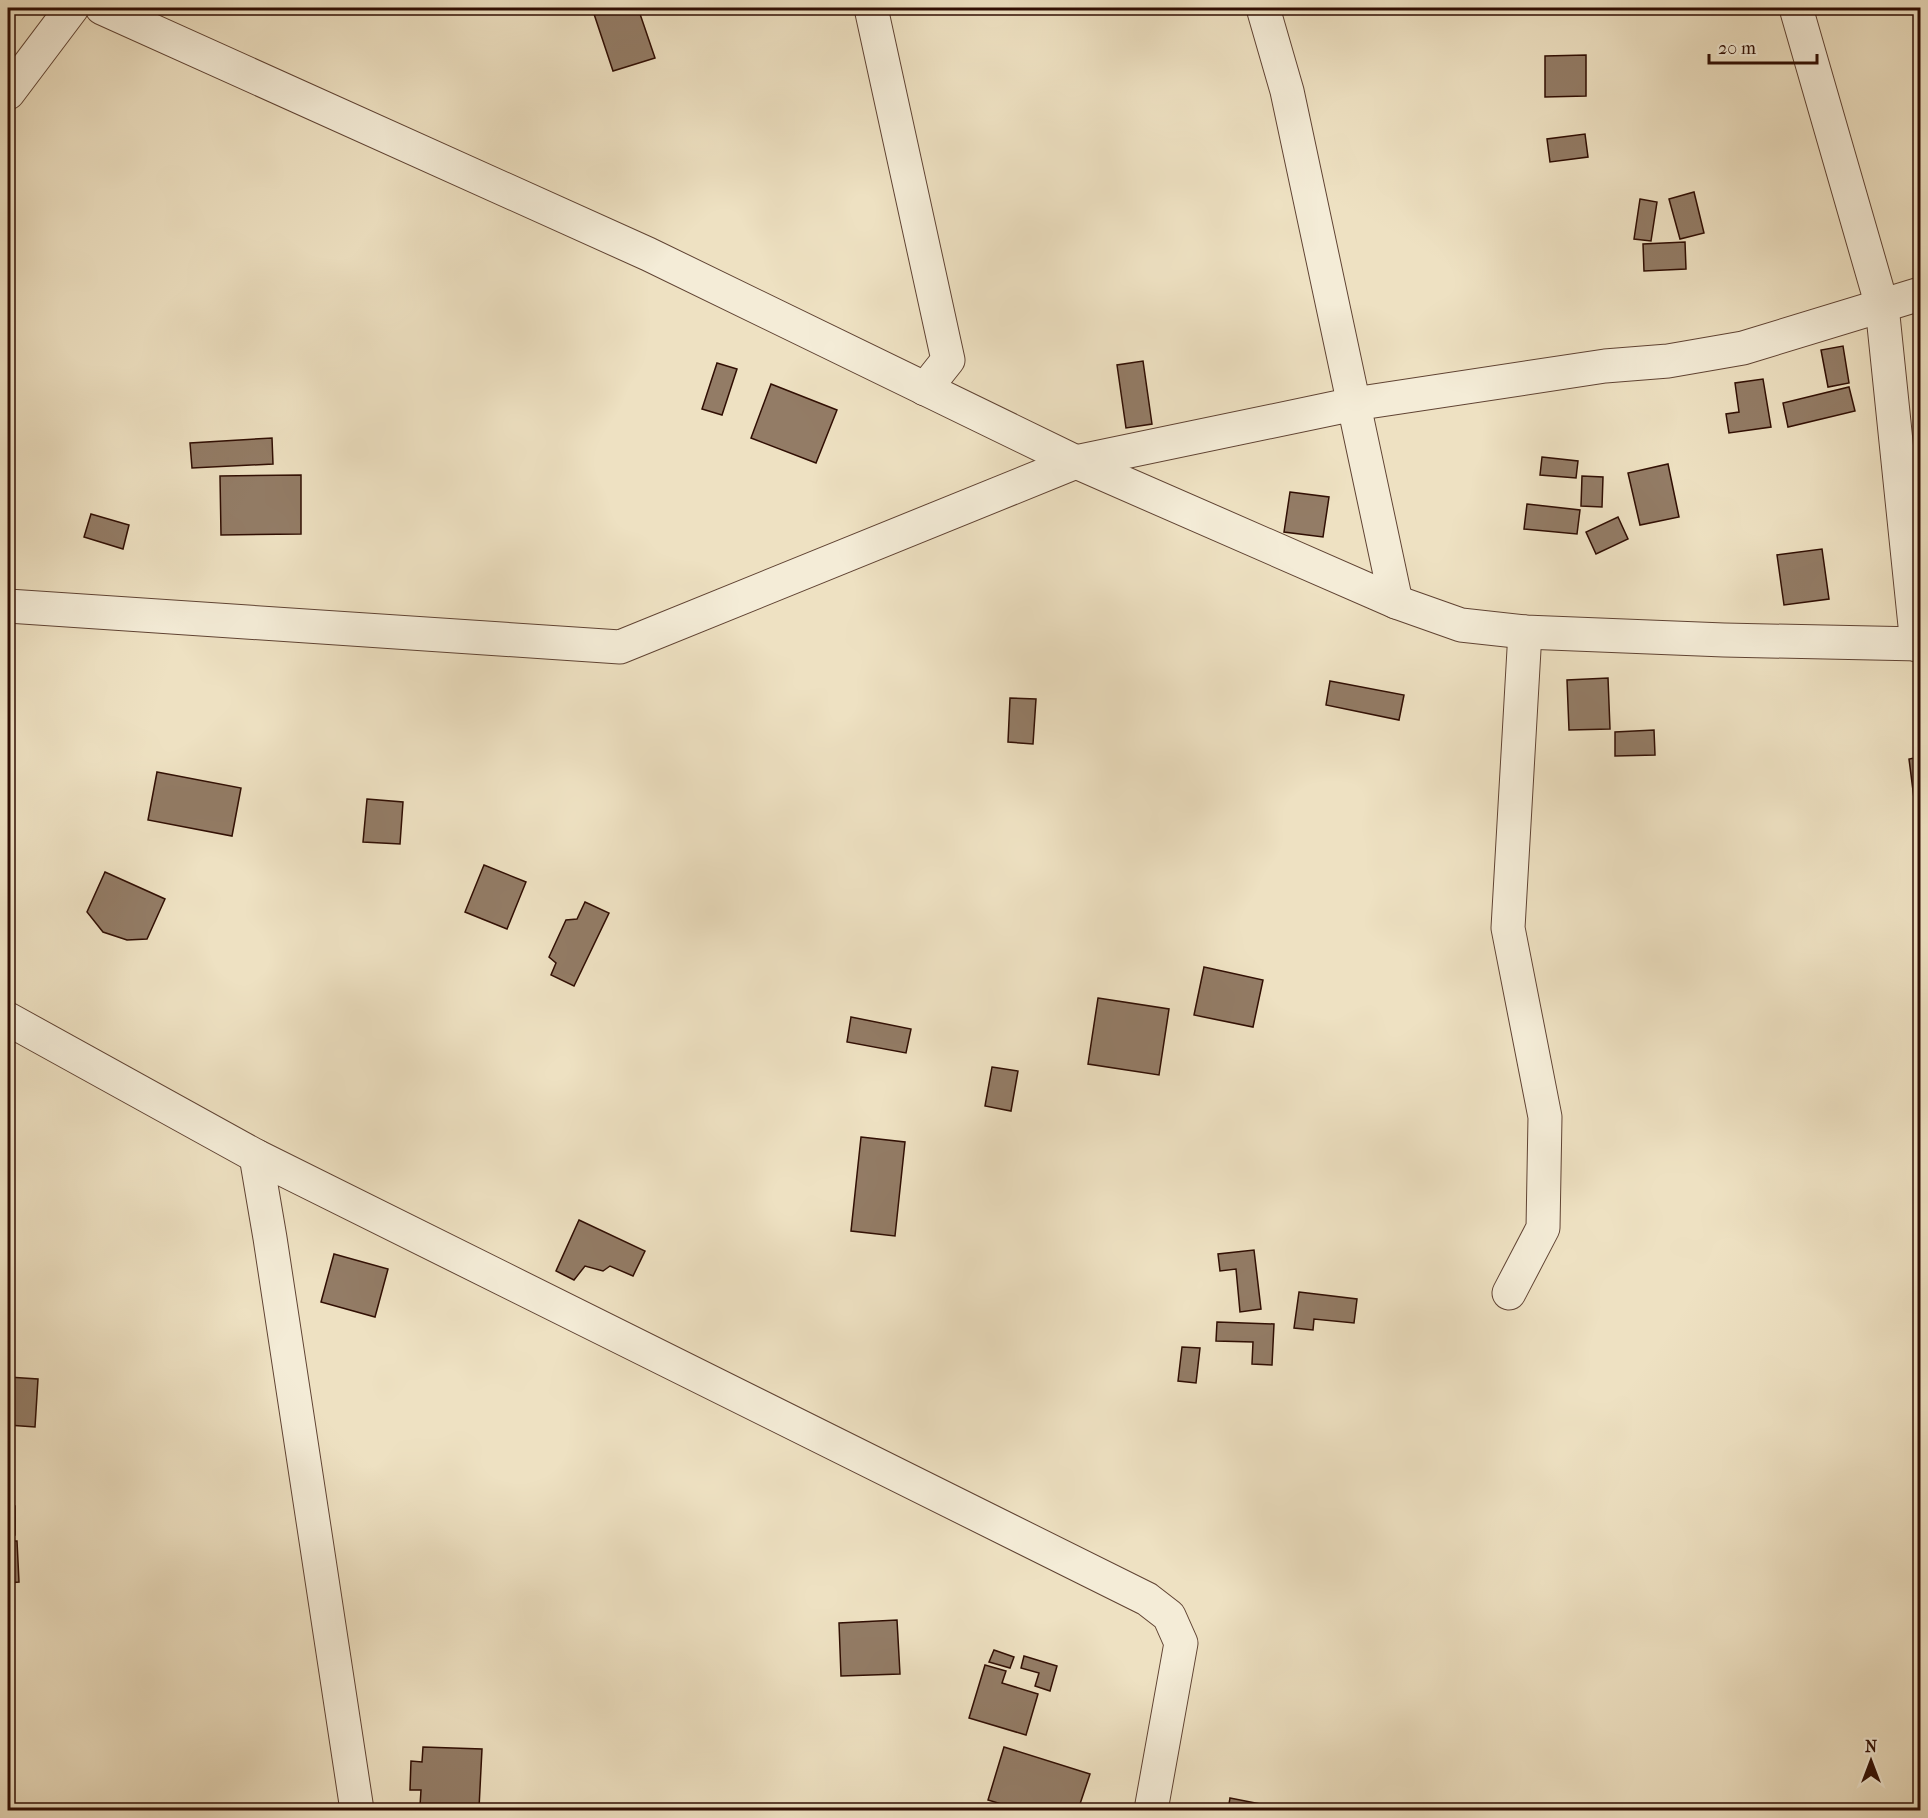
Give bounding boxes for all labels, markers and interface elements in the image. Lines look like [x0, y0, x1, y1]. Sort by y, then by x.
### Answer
scale bar [1709, 27, 1817, 65]
text: 20 m [1718, 38, 1756, 59]
north arrow [1841, 1731, 1901, 1791]
text: N [1865, 1737, 1878, 1756]

